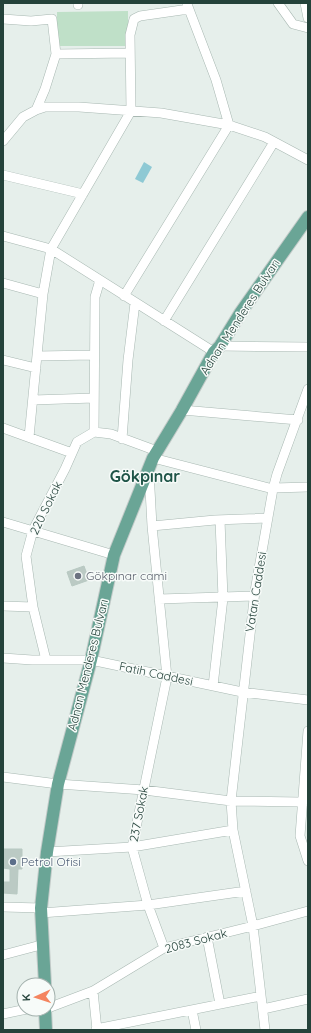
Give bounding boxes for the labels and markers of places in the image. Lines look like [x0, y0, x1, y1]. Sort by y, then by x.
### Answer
place label: Gökpınar cami [86, 568, 167, 583]
marker: Gökpınar cami [73, 571, 83, 581]
place label: Petrol Ofisi [21, 854, 81, 869]
marker: Petrol Ofisi [8, 857, 18, 867]

